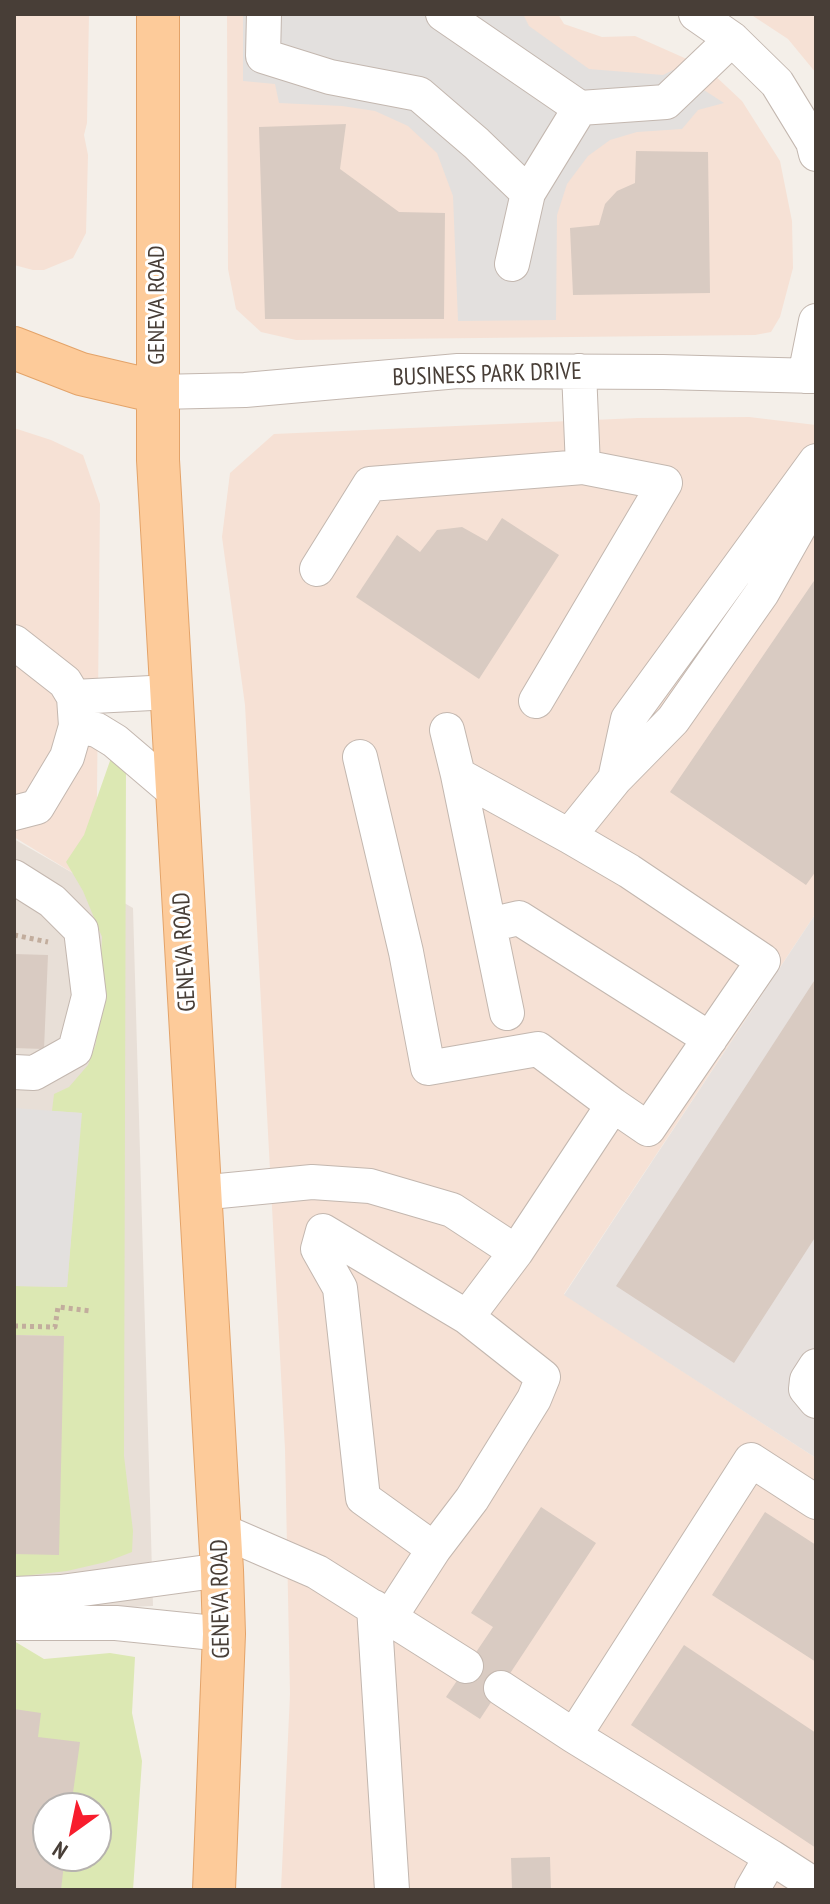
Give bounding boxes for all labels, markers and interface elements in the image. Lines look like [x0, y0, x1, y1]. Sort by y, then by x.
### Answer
street label: GENEVA ROAD [143, 245, 171, 365]
street label: BUSINESS PARK DRIVE [392, 357, 582, 393]
street label: GENEVA ROAD [167, 892, 203, 1012]
street label: GENEVA ROAD [206, 1539, 236, 1659]
north arrow [32, 1792, 112, 1872]
text: N [47, 1835, 73, 1865]

